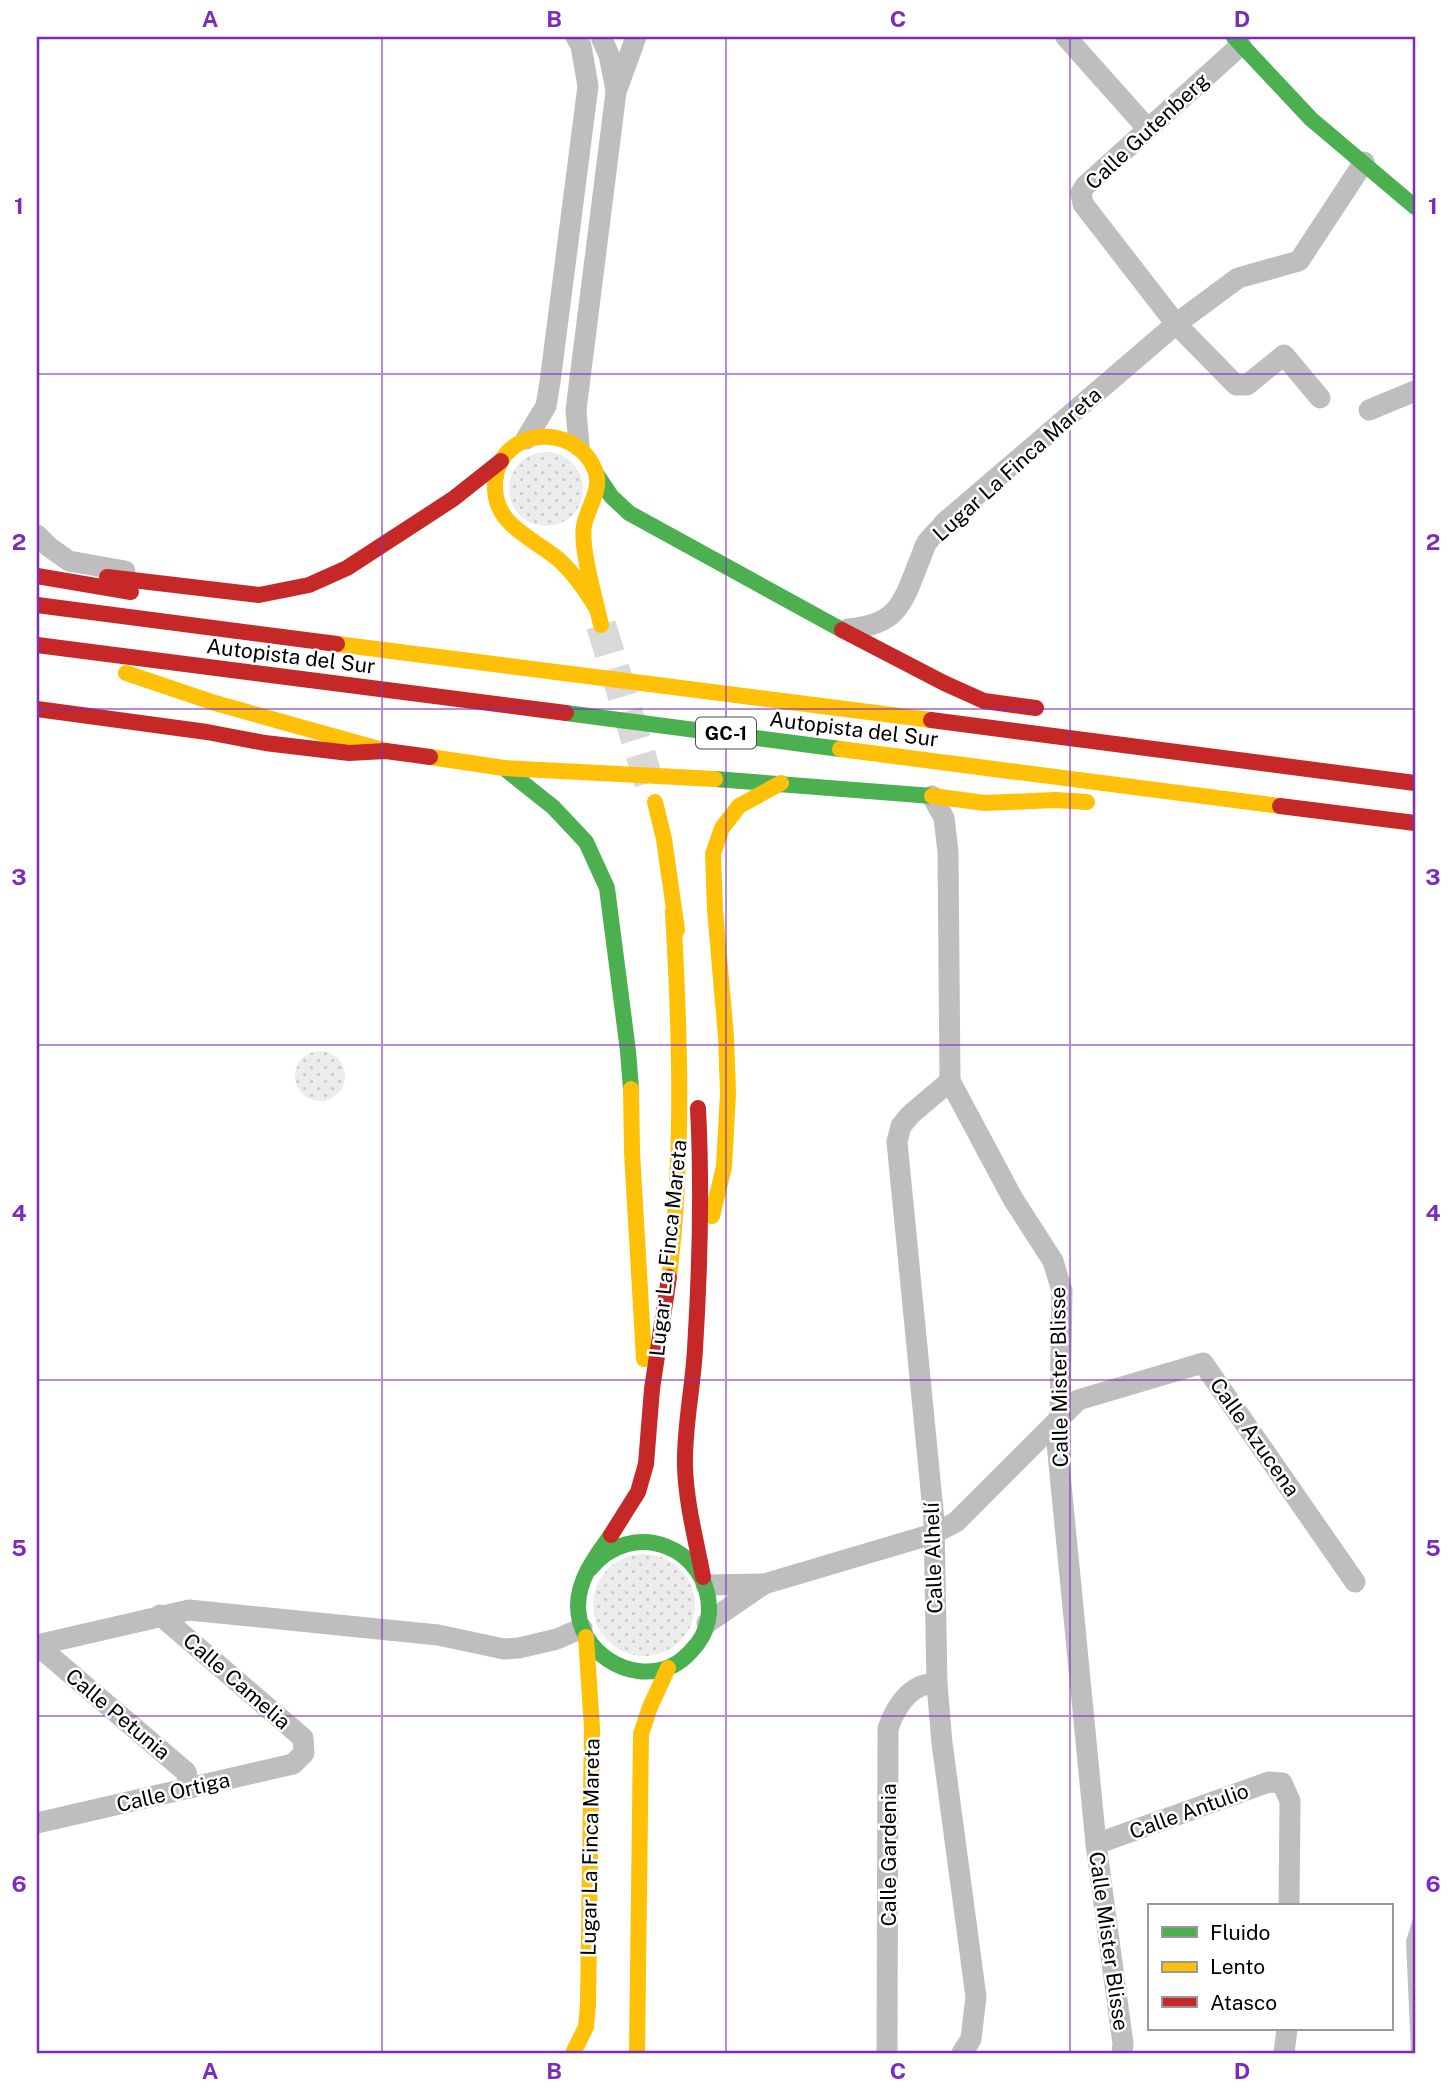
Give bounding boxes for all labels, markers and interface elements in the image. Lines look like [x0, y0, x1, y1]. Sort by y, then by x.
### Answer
text: A [202, 5, 219, 32]
text: B [546, 5, 562, 32]
text: C [890, 5, 906, 32]
text: D [1234, 5, 1250, 32]
street label: Calle Gutenberg [1080, 67, 1214, 195]
text: 1 [14, 192, 24, 219]
text: 1 [1428, 192, 1438, 219]
street label: Lugar La Finca Mareta [928, 382, 1106, 546]
text: 2 [12, 528, 26, 555]
text: 2 [1426, 528, 1440, 555]
street label: Autopista del Sur [205, 633, 377, 679]
street label: Autopista del Sur [768, 706, 940, 752]
road number: GC-1 [696, 718, 756, 748]
text: 3 [11, 863, 27, 890]
text: 3 [1425, 863, 1441, 890]
street label: Lugar La Finca Mareta [644, 1138, 692, 1358]
text: 4 [11, 1199, 27, 1226]
text: 4 [1425, 1199, 1441, 1226]
street label: Calle Mister Blisse [1045, 1286, 1073, 1468]
street label: Calle Azucena [1205, 1373, 1305, 1501]
street label: Calle Alhelí [919, 1501, 947, 1614]
text: 5 [11, 1534, 27, 1561]
text: 5 [1425, 1534, 1441, 1561]
street label: Calle Camelia [178, 1628, 296, 1734]
street label: Calle Petunia [61, 1663, 175, 1765]
street label: Lugar La Finca Mareta [576, 1738, 604, 1956]
street label: Calle Ortiga [114, 1767, 232, 1817]
street label: Calle Antulio [1126, 1778, 1252, 1844]
street label: Calle Gardenia [876, 1783, 901, 1927]
street label: Calle Mister Blisse [1084, 1850, 1134, 2032]
text: 6 [11, 1870, 27, 1897]
text: 6 [1425, 1870, 1441, 1897]
legend [1148, 1904, 1392, 2030]
text: Fluido [1210, 1920, 1270, 1945]
text: Lento [1210, 1954, 1265, 1979]
text: Atasco [1210, 1990, 1277, 2015]
text: A [202, 2057, 219, 2084]
text: B [546, 2057, 562, 2084]
text: C [890, 2057, 906, 2084]
text: D [1234, 2057, 1250, 2084]

